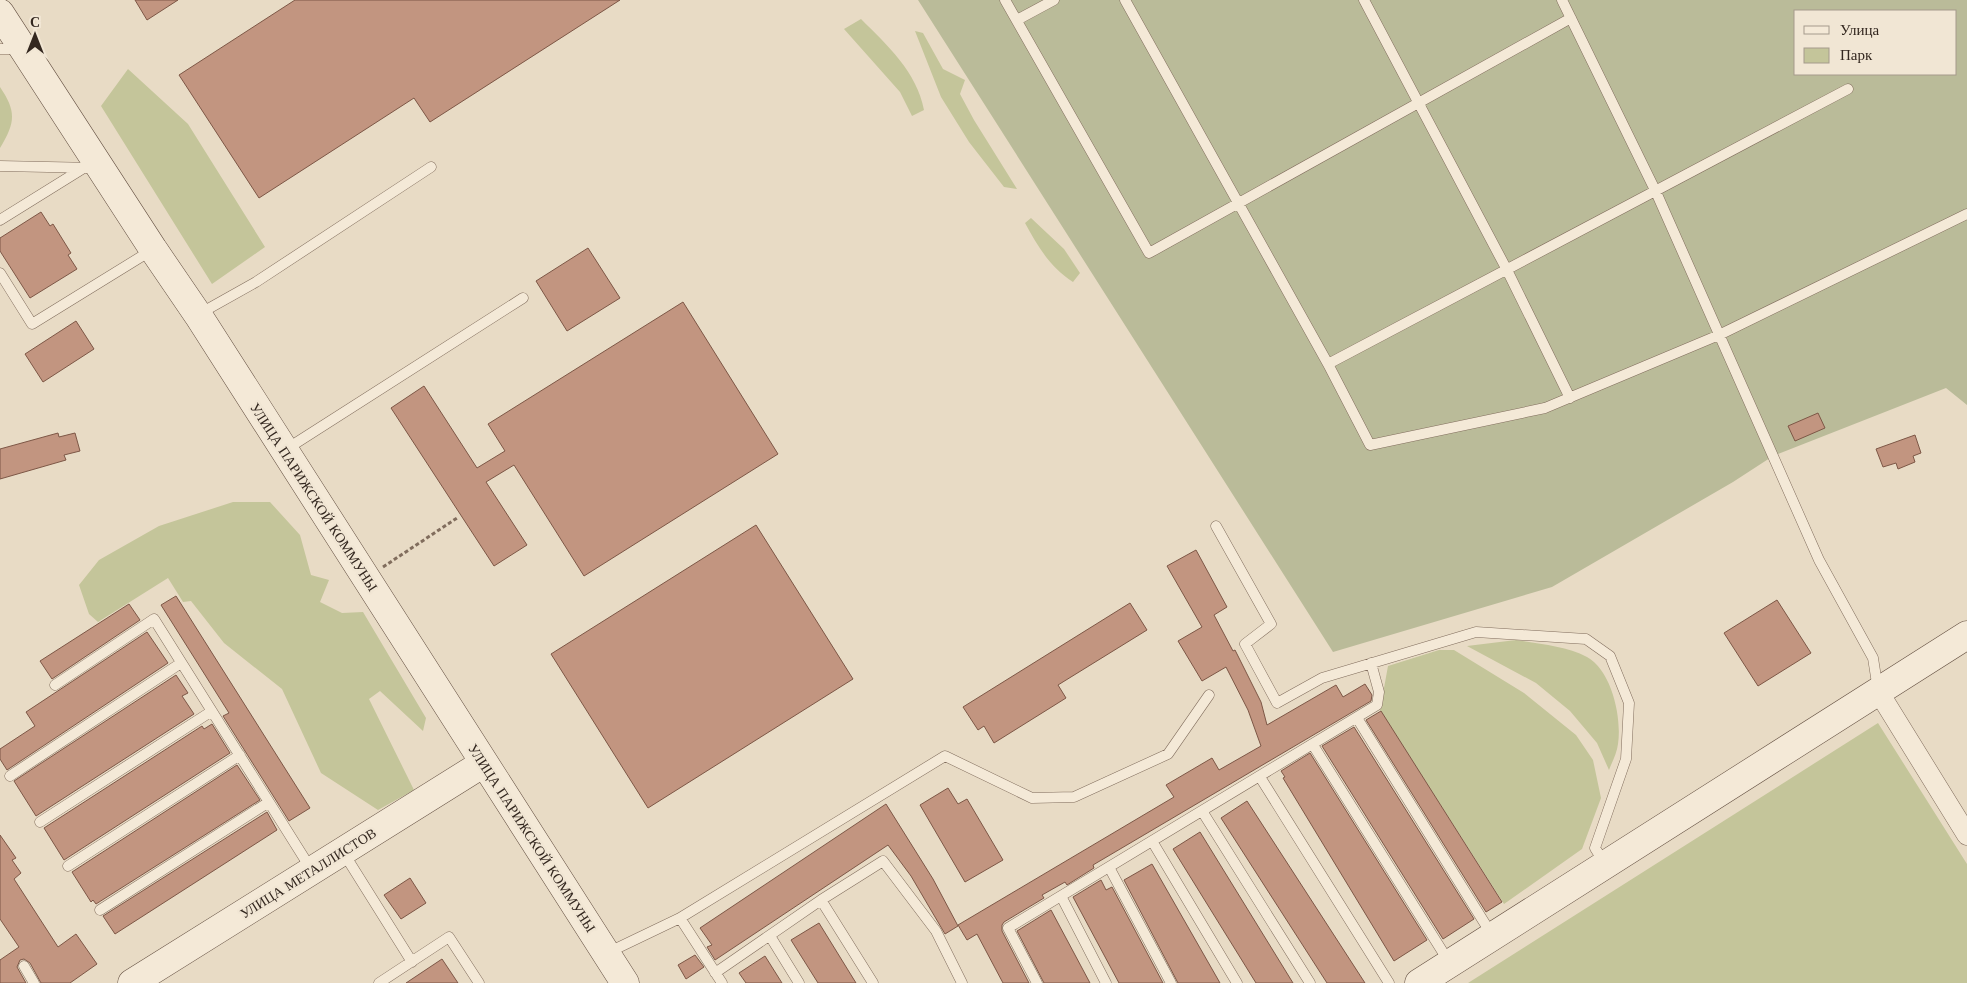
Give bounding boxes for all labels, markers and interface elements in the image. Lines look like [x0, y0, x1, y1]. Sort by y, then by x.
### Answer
north arrow [10, 10, 60, 60]
legend [1794, 10, 1957, 75]
text: С [30, 13, 40, 31]
text: Улица [1840, 20, 1879, 39]
text: Парк [1840, 45, 1873, 64]
street label: УЛИЦА ПАРИЖСКОЙ КОММУНЫ [246, 399, 382, 595]
street label: УЛИЦА ПАРИЖСКОЙ КОММУНЫ [464, 740, 600, 936]
street label: УЛИЦА МЕТАЛЛИСТОВ [236, 824, 380, 922]

